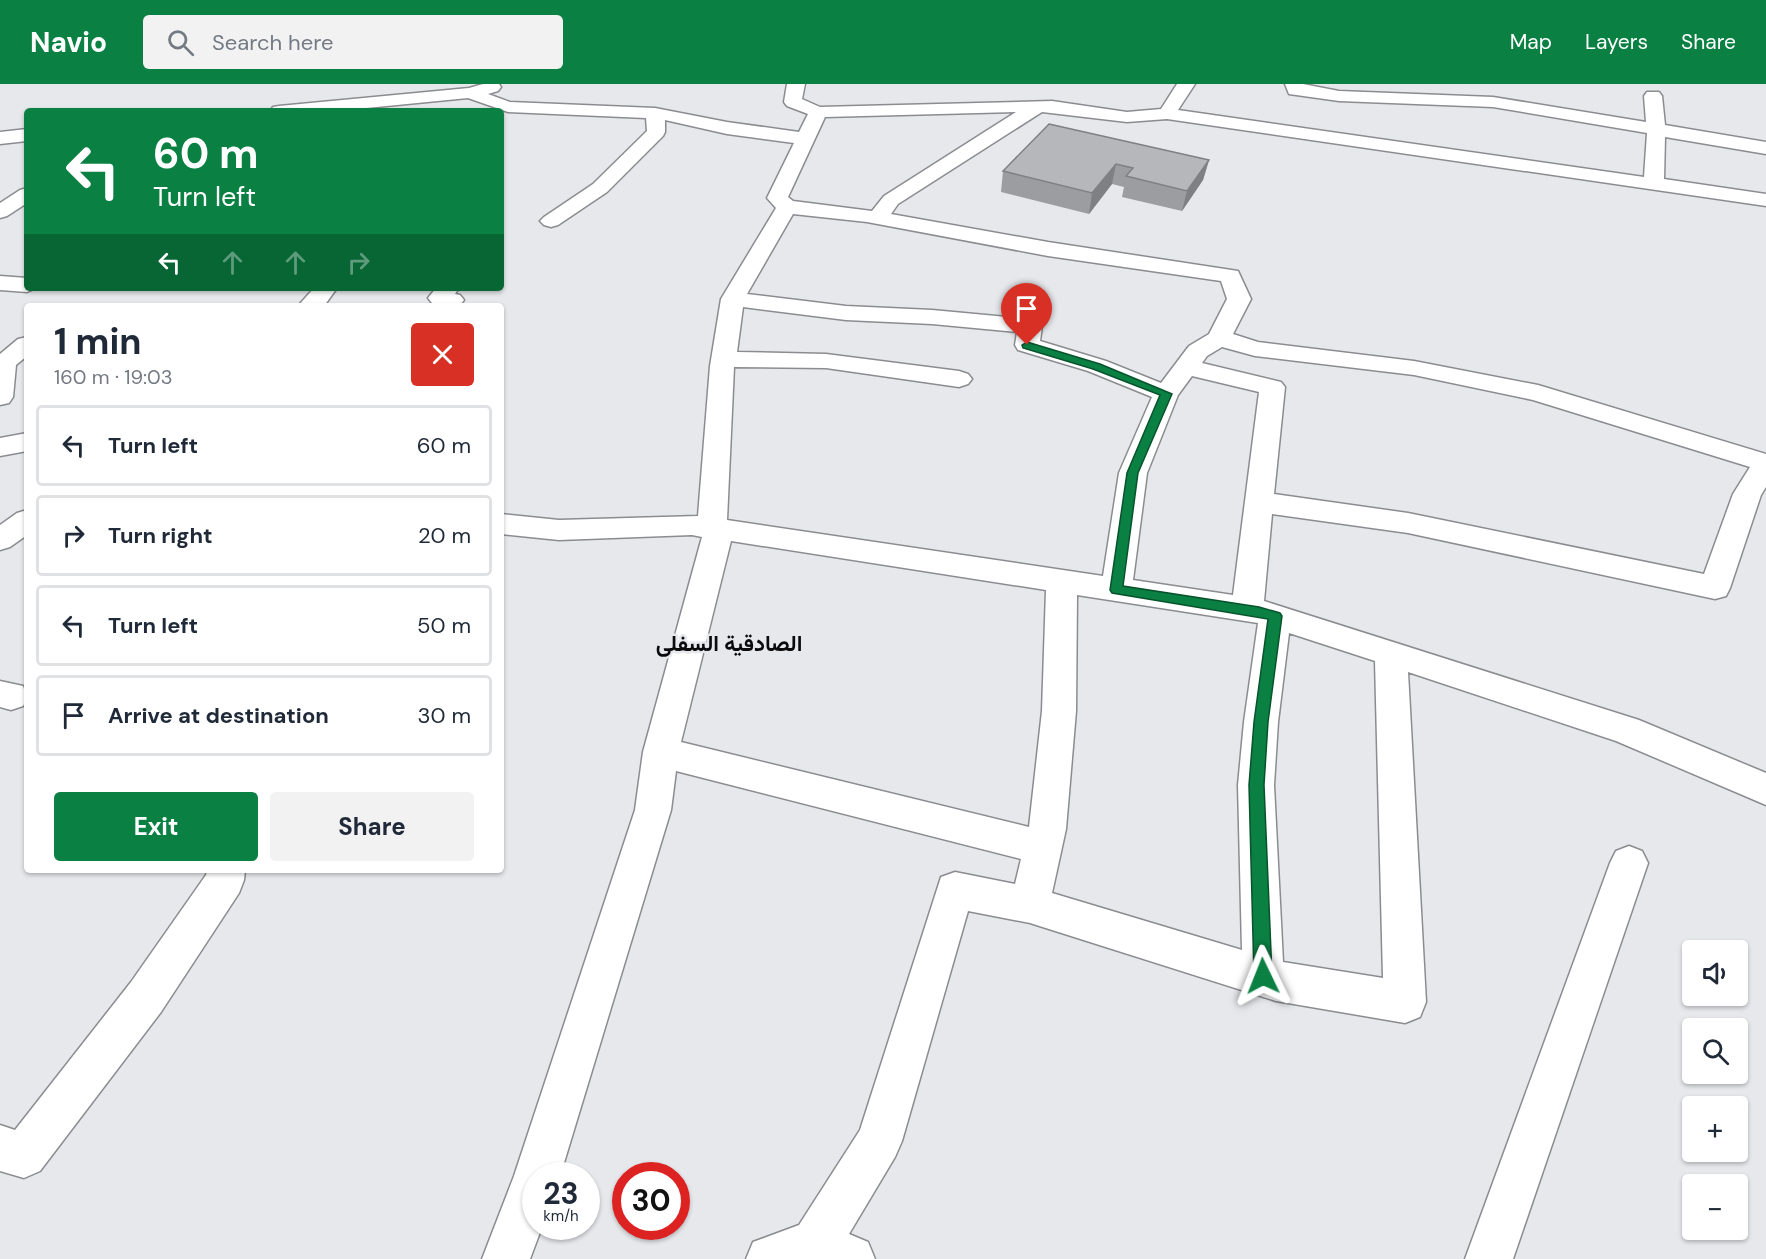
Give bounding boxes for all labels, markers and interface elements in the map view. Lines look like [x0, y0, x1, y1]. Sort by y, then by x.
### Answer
search box [143, 15, 563, 69]
text: Navio [30, 24, 107, 61]
icon: search [164, 26, 197, 59]
text: Search here [212, 28, 333, 57]
text: Map [1510, 28, 1552, 56]
text: Layers [1585, 28, 1648, 56]
text: Share [1681, 28, 1736, 56]
text: 60 m [153, 126, 259, 181]
icon: left [54, 132, 132, 210]
text: Turn left [153, 179, 256, 214]
icon: left [153, 246, 186, 279]
icon: ahead [216, 246, 249, 279]
icon: ahead [279, 246, 312, 279]
icon: right [342, 246, 375, 279]
pin [1001, 283, 1052, 345]
icon: arrive [1010, 292, 1043, 325]
text: 1 min [54, 318, 142, 365]
button: close [411, 323, 474, 386]
text: 160 m · 19:03 [54, 364, 173, 390]
icon: left [57, 429, 90, 462]
text: Turn left [108, 431, 198, 460]
text: 60 m [417, 431, 471, 460]
icon: right [57, 519, 90, 552]
text: Turn right [108, 521, 213, 550]
text: 20 m [418, 521, 471, 550]
icon: left [57, 609, 90, 642]
text: Turn left [108, 611, 198, 640]
text: 50 m [417, 611, 471, 640]
district label: الصادقية السفلى [656, 629, 802, 658]
icon: arrive [57, 699, 90, 732]
text: Arrive at destination [108, 701, 329, 730]
text: 30 m [417, 701, 471, 730]
button: Exit [54, 792, 258, 861]
button: Share [270, 792, 474, 861]
map controls [1682, 940, 1748, 1240]
button: sound [1682, 940, 1748, 1006]
position arrow [1231, 944, 1295, 1008]
button: search [1682, 1018, 1748, 1084]
button: + [1682, 1096, 1748, 1162]
speed limit sign: 30 [612, 1162, 690, 1240]
text: 23 [543, 1174, 579, 1213]
button: − [1682, 1174, 1748, 1240]
text: km/h [543, 1206, 579, 1226]

